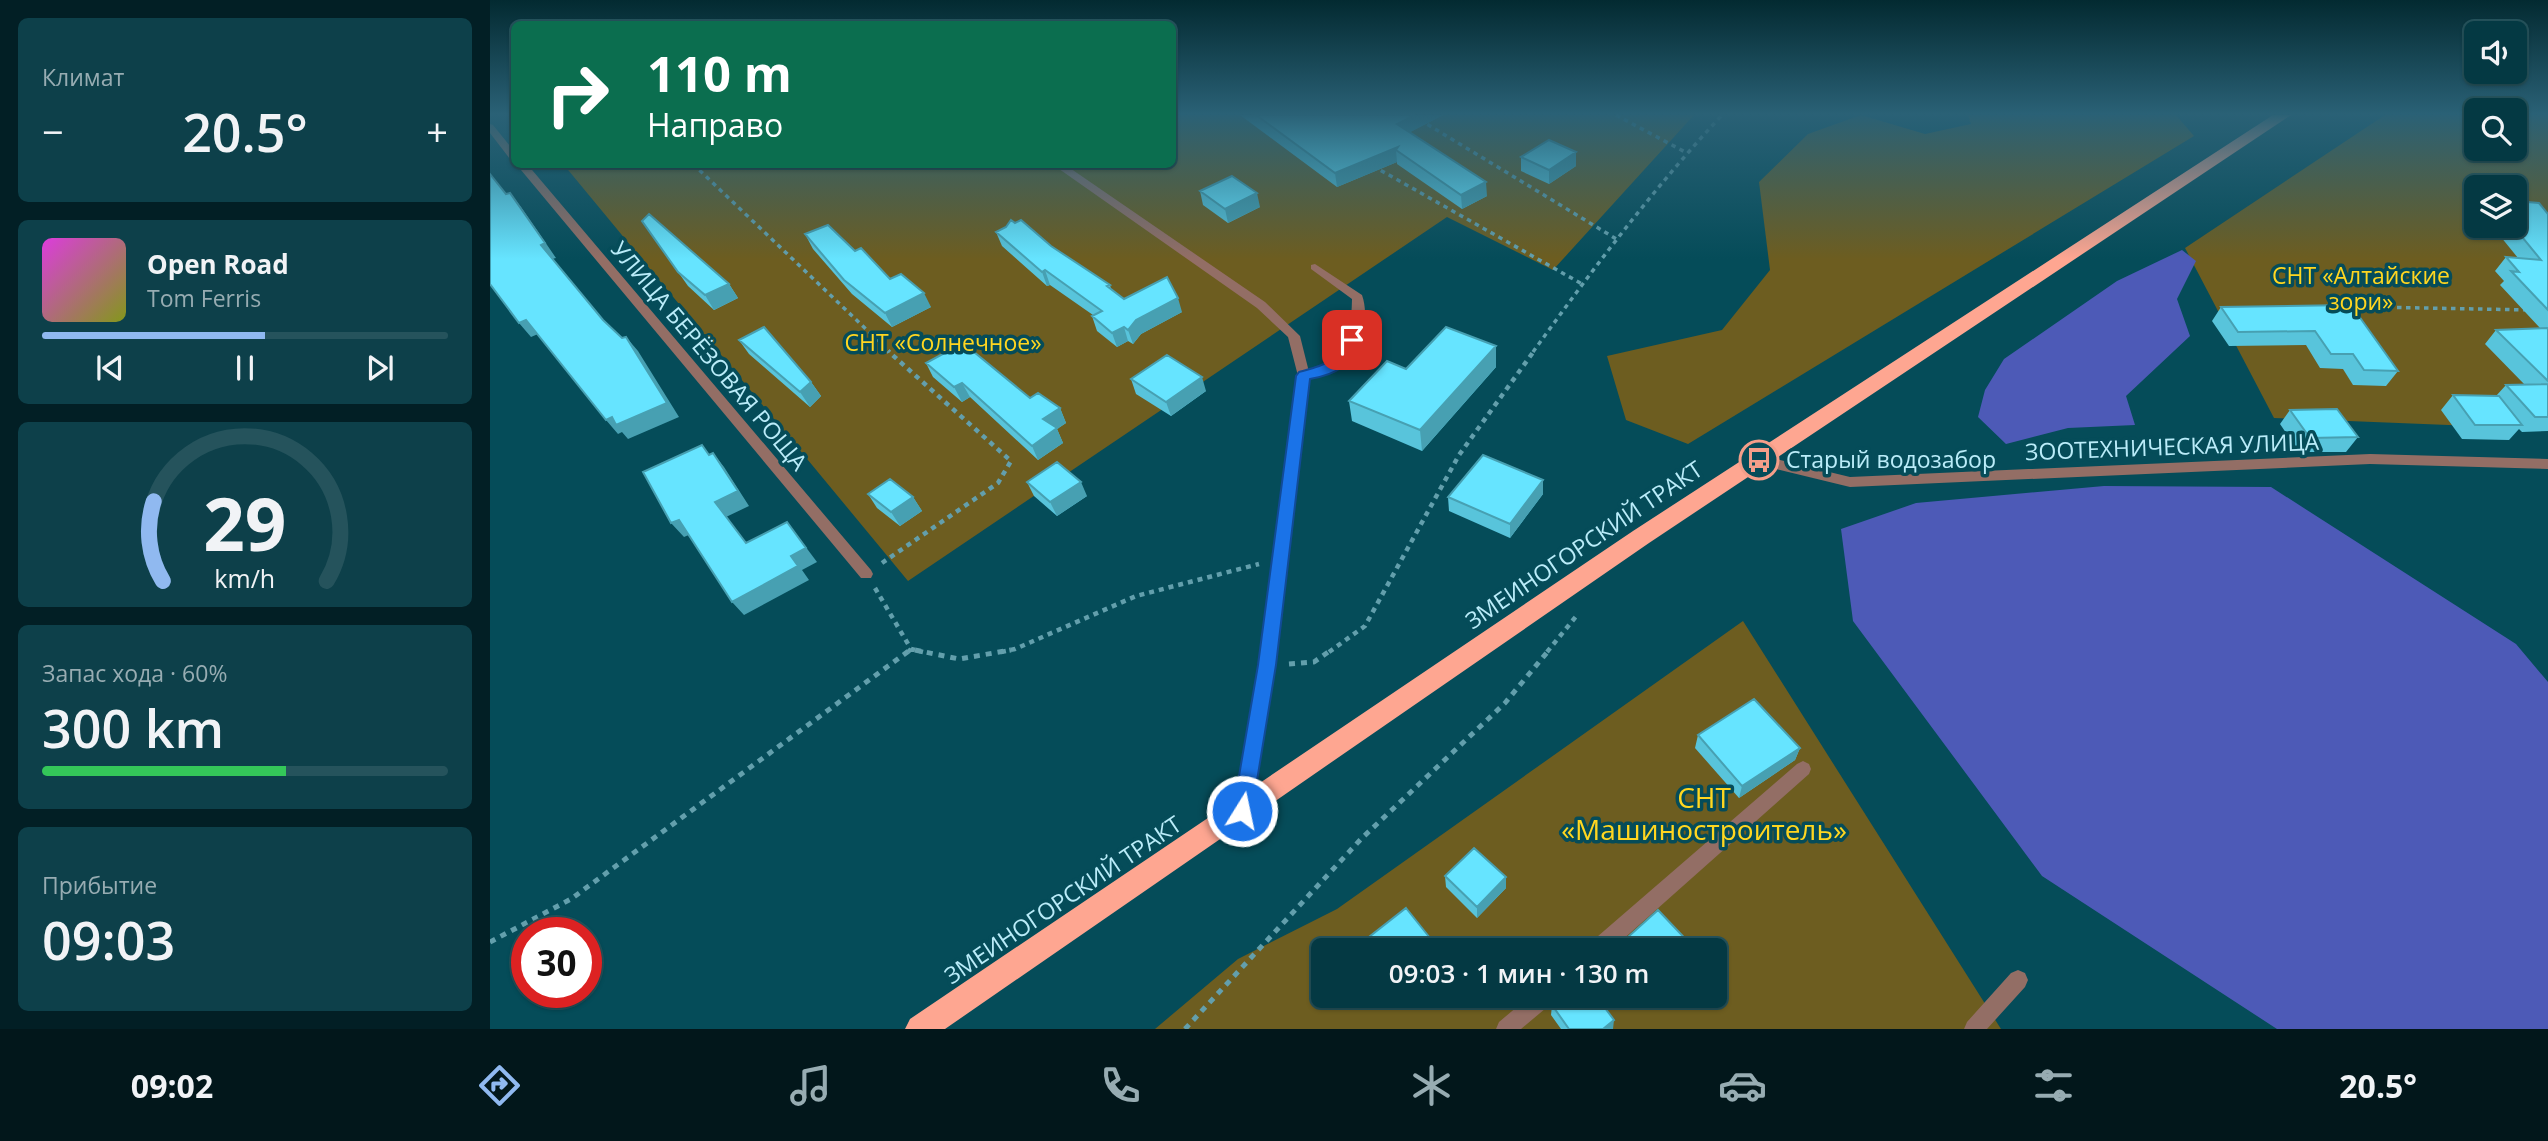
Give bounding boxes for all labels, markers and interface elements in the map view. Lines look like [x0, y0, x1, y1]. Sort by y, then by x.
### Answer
map controls [2464, 21, 2527, 238]
button: sound [2464, 21, 2527, 84]
text: 110 m [647, 40, 792, 106]
icon: right [532, 49, 623, 140]
text: Климат [42, 61, 124, 93]
text: 20.5° [182, 96, 308, 167]
button: search [2464, 98, 2527, 161]
text: Направо [647, 103, 783, 146]
text: − [42, 105, 64, 157]
text: + [426, 105, 448, 157]
button: layers [2464, 175, 2527, 238]
street label: УЛИЦА БЕРЁЗОВАЯ РОЩА [604, 234, 816, 477]
text: Open Road [147, 246, 289, 282]
park label: СНТ «Алтайские зори» [2272, 259, 2450, 317]
text: Tom Ferris [147, 282, 261, 314]
pin [1322, 310, 1382, 370]
icon: arrive [1333, 321, 1371, 359]
park label: СНТ «Солнечное» [844, 326, 1042, 358]
icon: previous [91, 349, 129, 387]
icon: pause [226, 349, 264, 387]
icon: next [361, 349, 399, 387]
street label: ЗООТЕХНИЧЕСКАЯ УЛИЦА [2024, 425, 2320, 467]
bus stop icon: Старый водозабор [1738, 439, 1780, 481]
place label: Старый водозабор [1786, 443, 1996, 475]
street label: ЗМЕИНОГОРСКИЙ ТРАКТ [1458, 452, 1709, 636]
text: 29 [203, 473, 287, 572]
text: km/h [215, 560, 275, 594]
text: Запас хода · 60% [42, 657, 227, 689]
text: 300 km [42, 692, 224, 763]
position arrow [1205, 774, 1279, 848]
park label: СНТ «Машиностроитель» [1561, 778, 1847, 848]
street label: ЗМЕИНОГОРСКИЙ ТРАКТ [937, 807, 1188, 991]
text: Прибытие [42, 869, 157, 901]
text: 09:03 [42, 904, 175, 975]
speed limit sign: 30 [511, 917, 602, 1008]
text: 09:03 · 1 мин · 130 m [1389, 955, 1649, 991]
icon: directions [475, 1061, 524, 1110]
icon: music [786, 1061, 835, 1110]
icon: phone [1096, 1061, 1145, 1110]
icon: climate [1407, 1061, 1456, 1110]
icon: car [1718, 1061, 1767, 1110]
icon: filters [2029, 1061, 2078, 1110]
text: 09:02 [131, 1064, 213, 1107]
text: 20.5° [2339, 1064, 2417, 1107]

